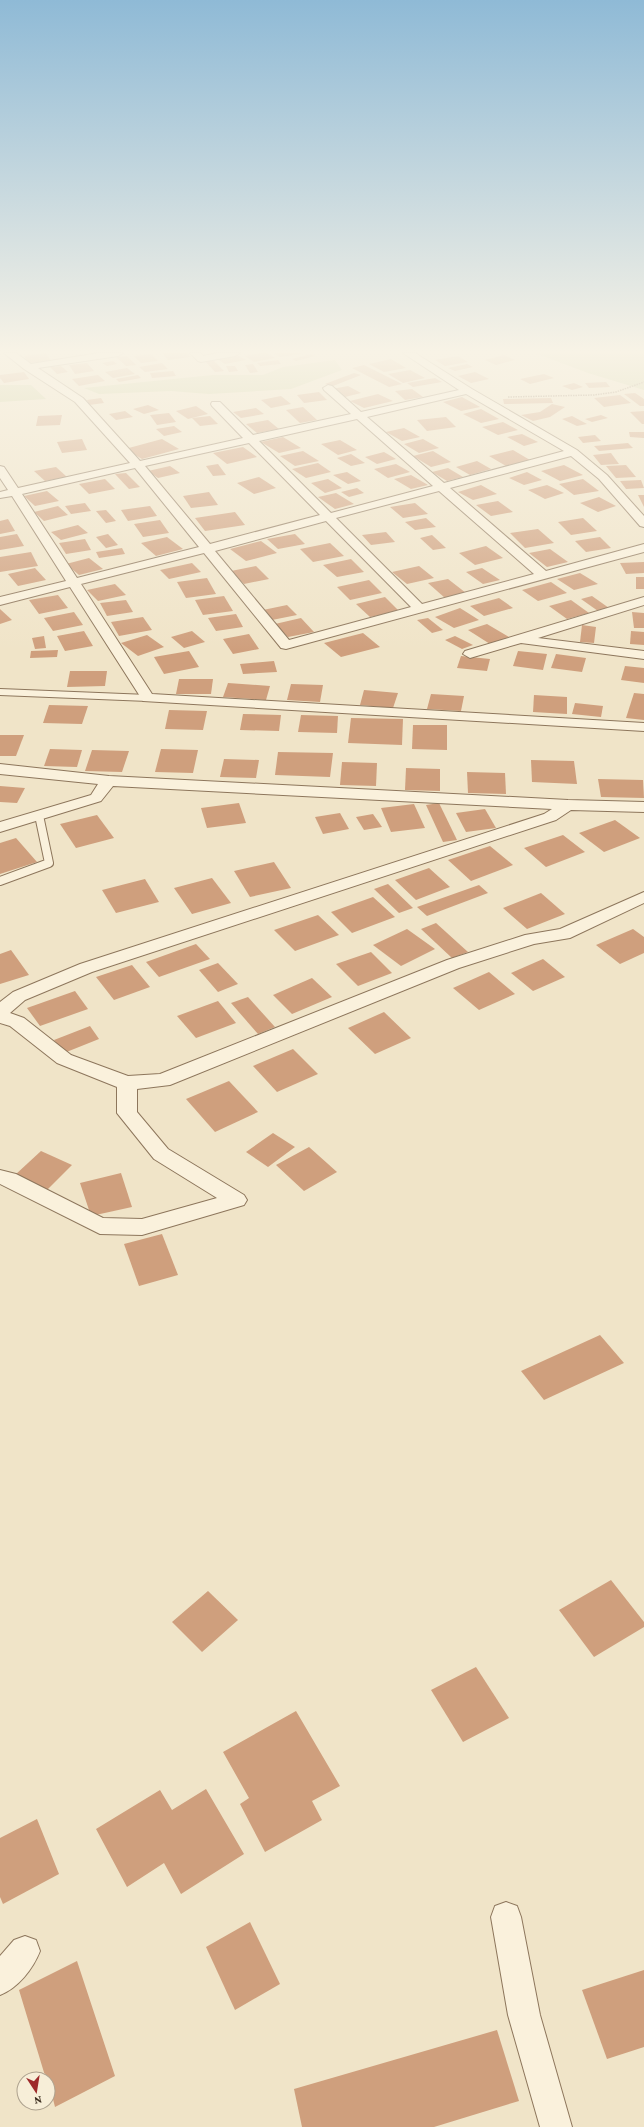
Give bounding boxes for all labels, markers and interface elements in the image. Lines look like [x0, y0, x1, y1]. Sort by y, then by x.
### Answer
north arrow [16, 2071, 56, 2111]
text: N [33, 2094, 43, 2108]

